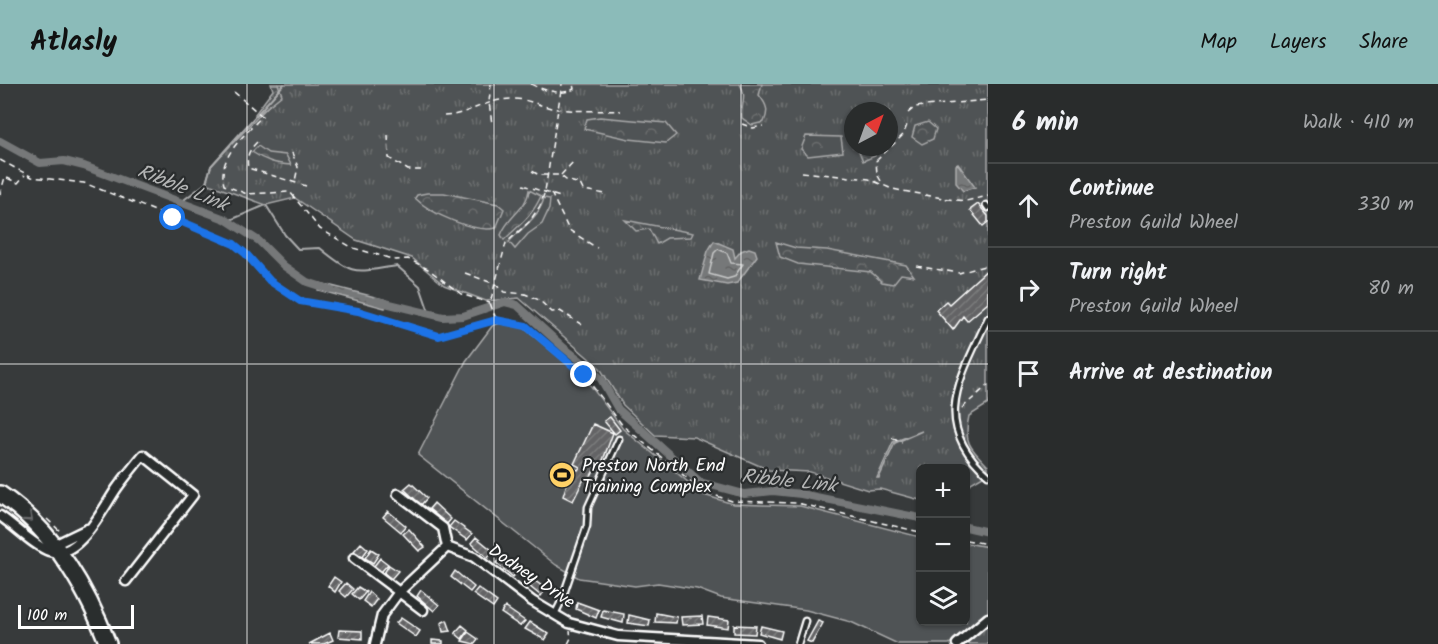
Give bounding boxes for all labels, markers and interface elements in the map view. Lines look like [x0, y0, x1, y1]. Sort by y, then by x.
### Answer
text: Atlasly [30, 20, 117, 65]
text: Map [1200, 26, 1237, 59]
text: Layers [1270, 26, 1326, 59]
text: Share [1359, 26, 1408, 59]
north arrow [844, 102, 898, 156]
text: 6 min [1012, 102, 1079, 144]
text: Walk · 410 m [1303, 107, 1414, 139]
water label: Ribble Link [132, 156, 235, 222]
text: Continue [1069, 172, 1154, 207]
icon: ahead [1012, 189, 1045, 222]
text: 330 m [1357, 189, 1414, 221]
route start [159, 204, 185, 230]
text: Preston Guild Wheel [1069, 207, 1238, 239]
text: Turn right [1069, 256, 1167, 291]
icon: right [1012, 273, 1045, 306]
text: 80 m [1368, 273, 1414, 305]
text: Preston Guild Wheel [1069, 291, 1238, 323]
text: Arrive at destination [1069, 356, 1272, 391]
icon: arrive [1012, 357, 1045, 390]
route end [570, 361, 596, 387]
place label: Preston North End Training Complex [582, 452, 726, 502]
sports icon: Preston North End Training Complex [547, 460, 577, 490]
water label: Ribble Link [740, 461, 840, 503]
map controls [916, 464, 970, 626]
button: + [916, 464, 970, 518]
one-way arrow [22, 510, 33, 521]
button: − [916, 518, 970, 572]
street label: Dodney Drive [482, 537, 581, 617]
button: layers [916, 572, 970, 626]
scale bar [18, 602, 134, 630]
text: 100 m [27, 603, 67, 628]

